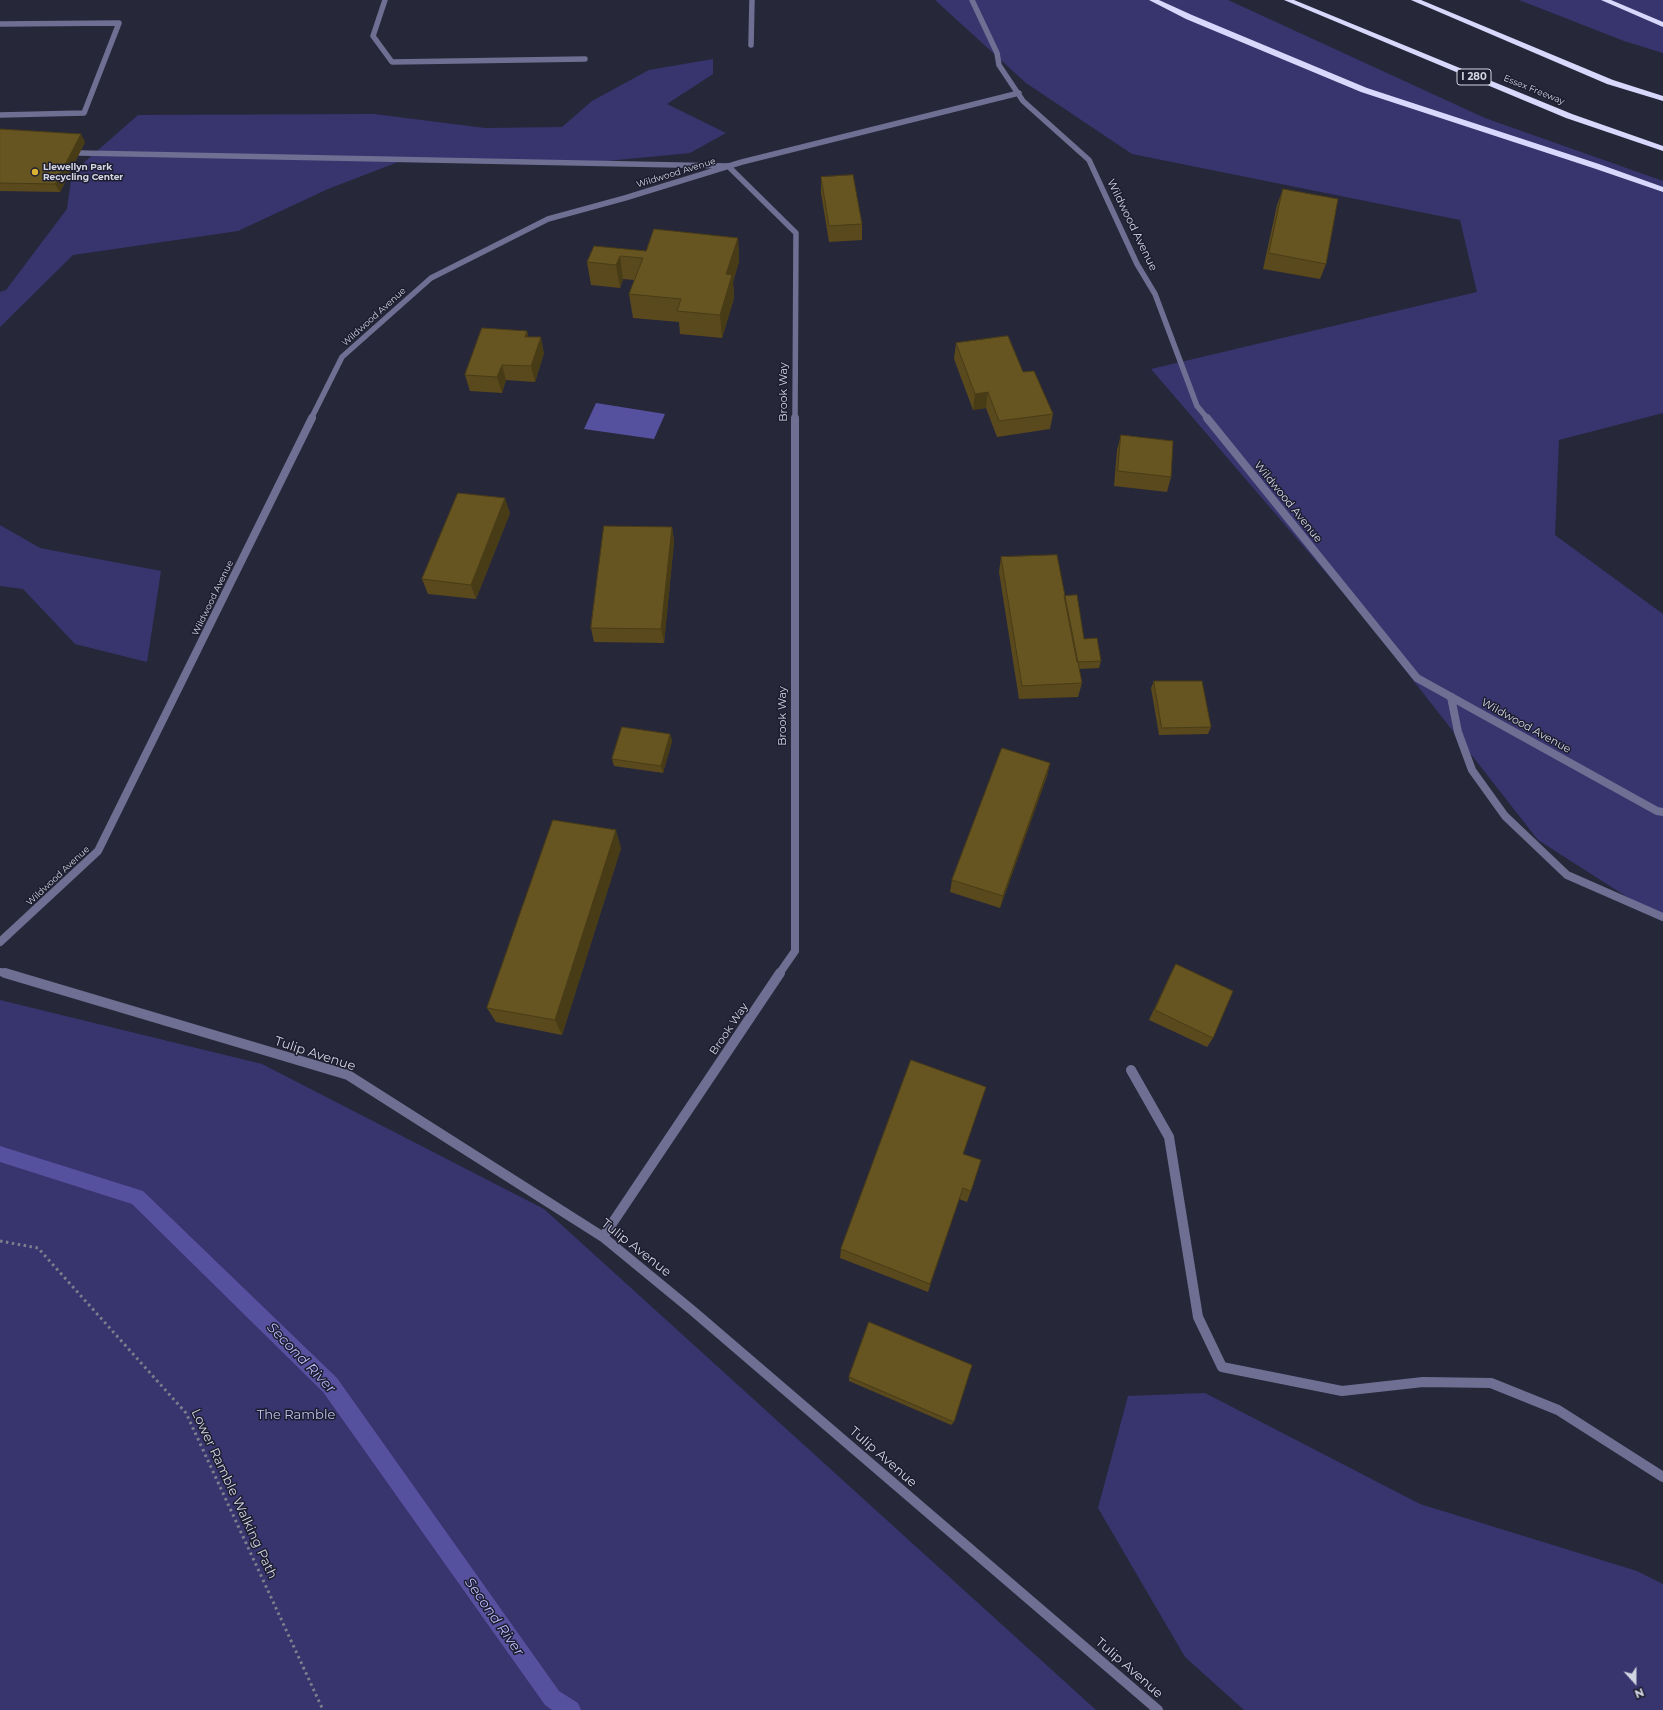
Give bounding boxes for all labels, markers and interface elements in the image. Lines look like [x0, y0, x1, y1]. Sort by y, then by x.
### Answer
road number: I 280 [1457, 69, 1491, 85]
street label: Essex Freeway [1502, 73, 1566, 107]
street label: Wildwood Avenue [635, 156, 717, 190]
place label: Llewellyn Park Recycling Center [43, 162, 123, 183]
marker: Llewellyn Park Recycling Center [30, 167, 40, 177]
street label: Wildwood Avenue [1104, 177, 1160, 273]
street label: Wildwood Avenue [340, 285, 408, 349]
street label: Brook Way [777, 362, 791, 422]
street label: Wildwood Avenue [1251, 459, 1325, 545]
street label: Wildwood Avenue [190, 559, 236, 637]
street label: Brook Way [776, 686, 790, 746]
street label: Wildwood Avenue [1479, 696, 1573, 756]
street label: Wildwood Avenue [24, 844, 92, 908]
street label: Brook Way [707, 1001, 751, 1057]
street label: Tulip Avenue [273, 1034, 357, 1074]
street label: Tulip Avenue [598, 1216, 674, 1280]
water label: Second River [263, 1319, 339, 1397]
street label: Lower Ramble Walking Path [188, 1407, 280, 1581]
park label: The Ramble [257, 1407, 335, 1423]
street label: Tulip Avenue [846, 1423, 920, 1491]
water label: Second River [461, 1575, 527, 1659]
street label: Tulip Avenue [1092, 1634, 1166, 1702]
north arrow [1615, 1662, 1655, 1702]
text: N [1633, 1685, 1646, 1701]

